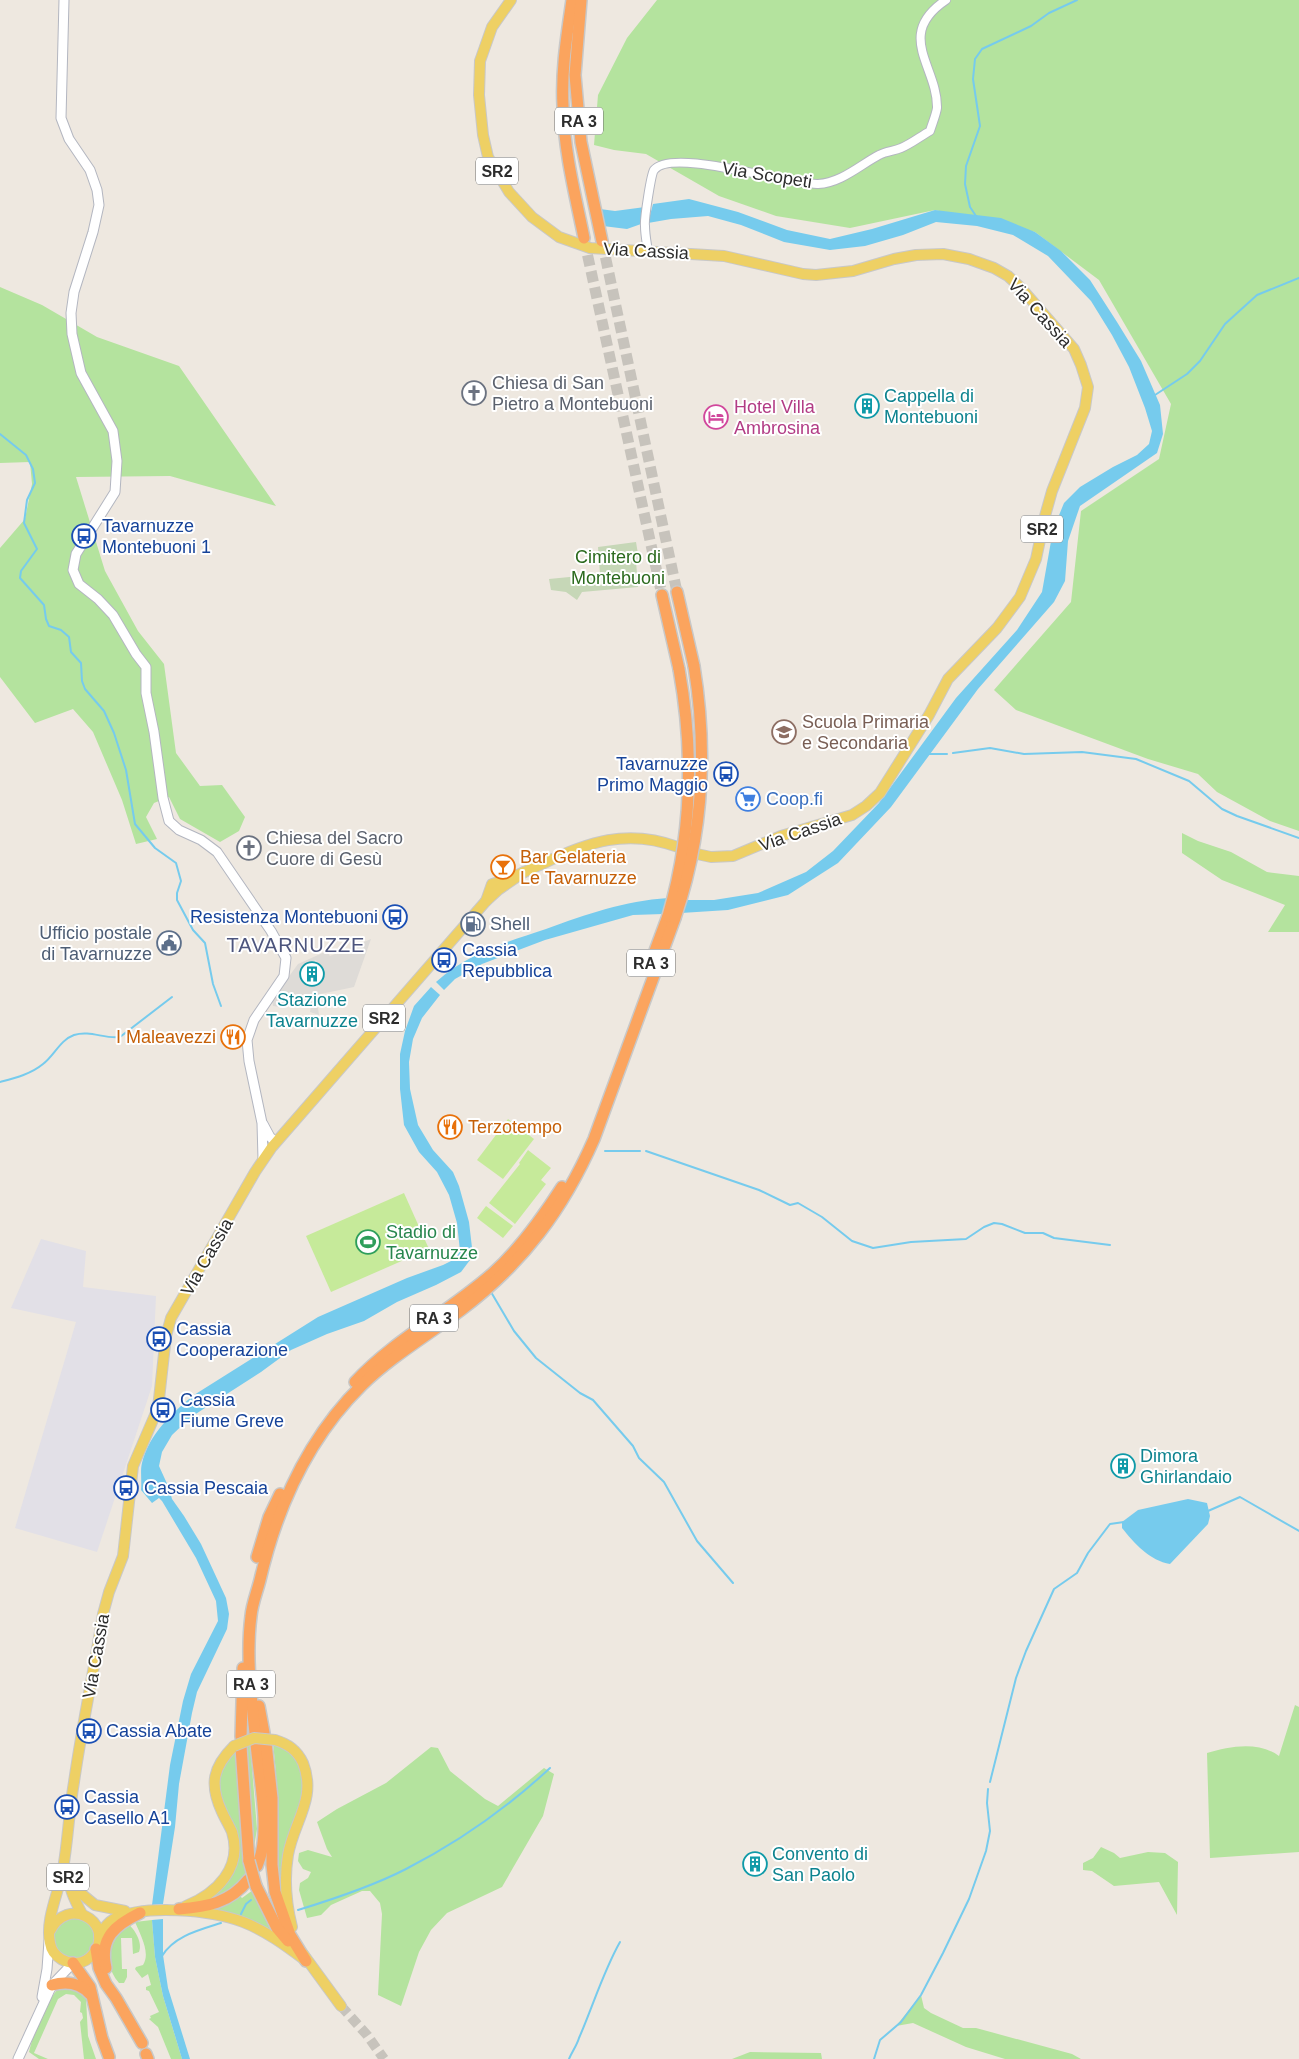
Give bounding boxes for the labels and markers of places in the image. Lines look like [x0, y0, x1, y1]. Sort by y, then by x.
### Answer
place label: Chiesa di San Pietro a Montebuoni [492, 373, 653, 414]
church icon: Chiesa di San Pietro a Montebuoni [461, 380, 487, 406]
place label: Cappella di Montebuoni [884, 386, 978, 427]
building icon: Cappella di Montebuoni [854, 393, 880, 419]
place label: Hotel Villa Ambrosina [734, 397, 821, 438]
hotel icon: Hotel Villa Ambrosina [703, 404, 729, 430]
place label: Tavarnuzze Montebuoni 1 [102, 516, 211, 557]
bus stop icon: Tavarnuzze Montebuoni 1 [71, 523, 97, 549]
place label: Scuola Primaria e Secondaria [802, 712, 930, 753]
school or university icon: Scuola Primaria e Secondaria [771, 719, 797, 745]
place label: Tavarnuzze Primo Maggio [597, 754, 708, 795]
bus stop icon: Tavarnuzze Primo Maggio [713, 761, 739, 787]
supermarket icon: Coop.fi [735, 786, 761, 812]
place label: Coop.fi [766, 789, 823, 809]
place label: Chiesa del Sacro Cuore di Gesù [266, 828, 403, 869]
church icon: Chiesa del Sacro Cuore di Gesù [236, 835, 262, 861]
place label: Bar Gelateria Le Tavarnuzze [520, 847, 637, 888]
bar icon: Bar Gelateria Le Tavarnuzze [490, 854, 516, 880]
bus stop icon: Resistenza Montebuoni [382, 904, 408, 930]
place label: Resistenza Montebuoni [190, 907, 378, 927]
fuel station icon: Shell [460, 911, 486, 937]
place label: Shell [490, 914, 530, 934]
place label: Ufficio postale di Tavarnuzze [39, 923, 152, 964]
public building icon: Ufficio postale di Tavarnuzze [156, 930, 182, 956]
place label: Cassia Repubblica [462, 940, 553, 981]
bus stop icon: Cassia Repubblica [431, 947, 457, 973]
building icon: Stazione Tavarnuzze [299, 961, 325, 987]
place label: Stazione Tavarnuzze [266, 990, 358, 1031]
restaurant icon: I Maleavezzi [220, 1024, 246, 1050]
place label: I Maleavezzi [116, 1027, 216, 1047]
restaurant icon: Terzotempo [437, 1114, 463, 1140]
place label: Terzotempo [468, 1117, 562, 1137]
place label: Stadio di Tavarnuzze [386, 1222, 478, 1263]
sports icon: Stadio di Tavarnuzze [355, 1229, 381, 1255]
place label: Cassia Cooperazione [176, 1319, 288, 1360]
bus stop icon: Cassia Cooperazione [146, 1326, 172, 1352]
place label: Cassia Fiume Greve [180, 1390, 284, 1431]
bus stop icon: Cassia Fiume Greve [150, 1397, 176, 1423]
place label: Dimora Ghirlandaio [1140, 1446, 1232, 1487]
building icon: Dimora Ghirlandaio [1110, 1453, 1136, 1479]
bus stop icon: Cassia Pescaia [113, 1475, 139, 1501]
place label: Cassia Pescaia [144, 1478, 269, 1498]
bus stop icon: Cassia Abate [76, 1718, 102, 1744]
place label: Cassia Abate [106, 1721, 212, 1741]
place label: Cassia Casello A1 [84, 1787, 170, 1828]
bus stop icon: Cassia Casello A1 [54, 1794, 80, 1820]
place label: Convento di San Paolo [772, 1844, 868, 1885]
building icon: Convento di San Paolo [742, 1851, 768, 1877]

